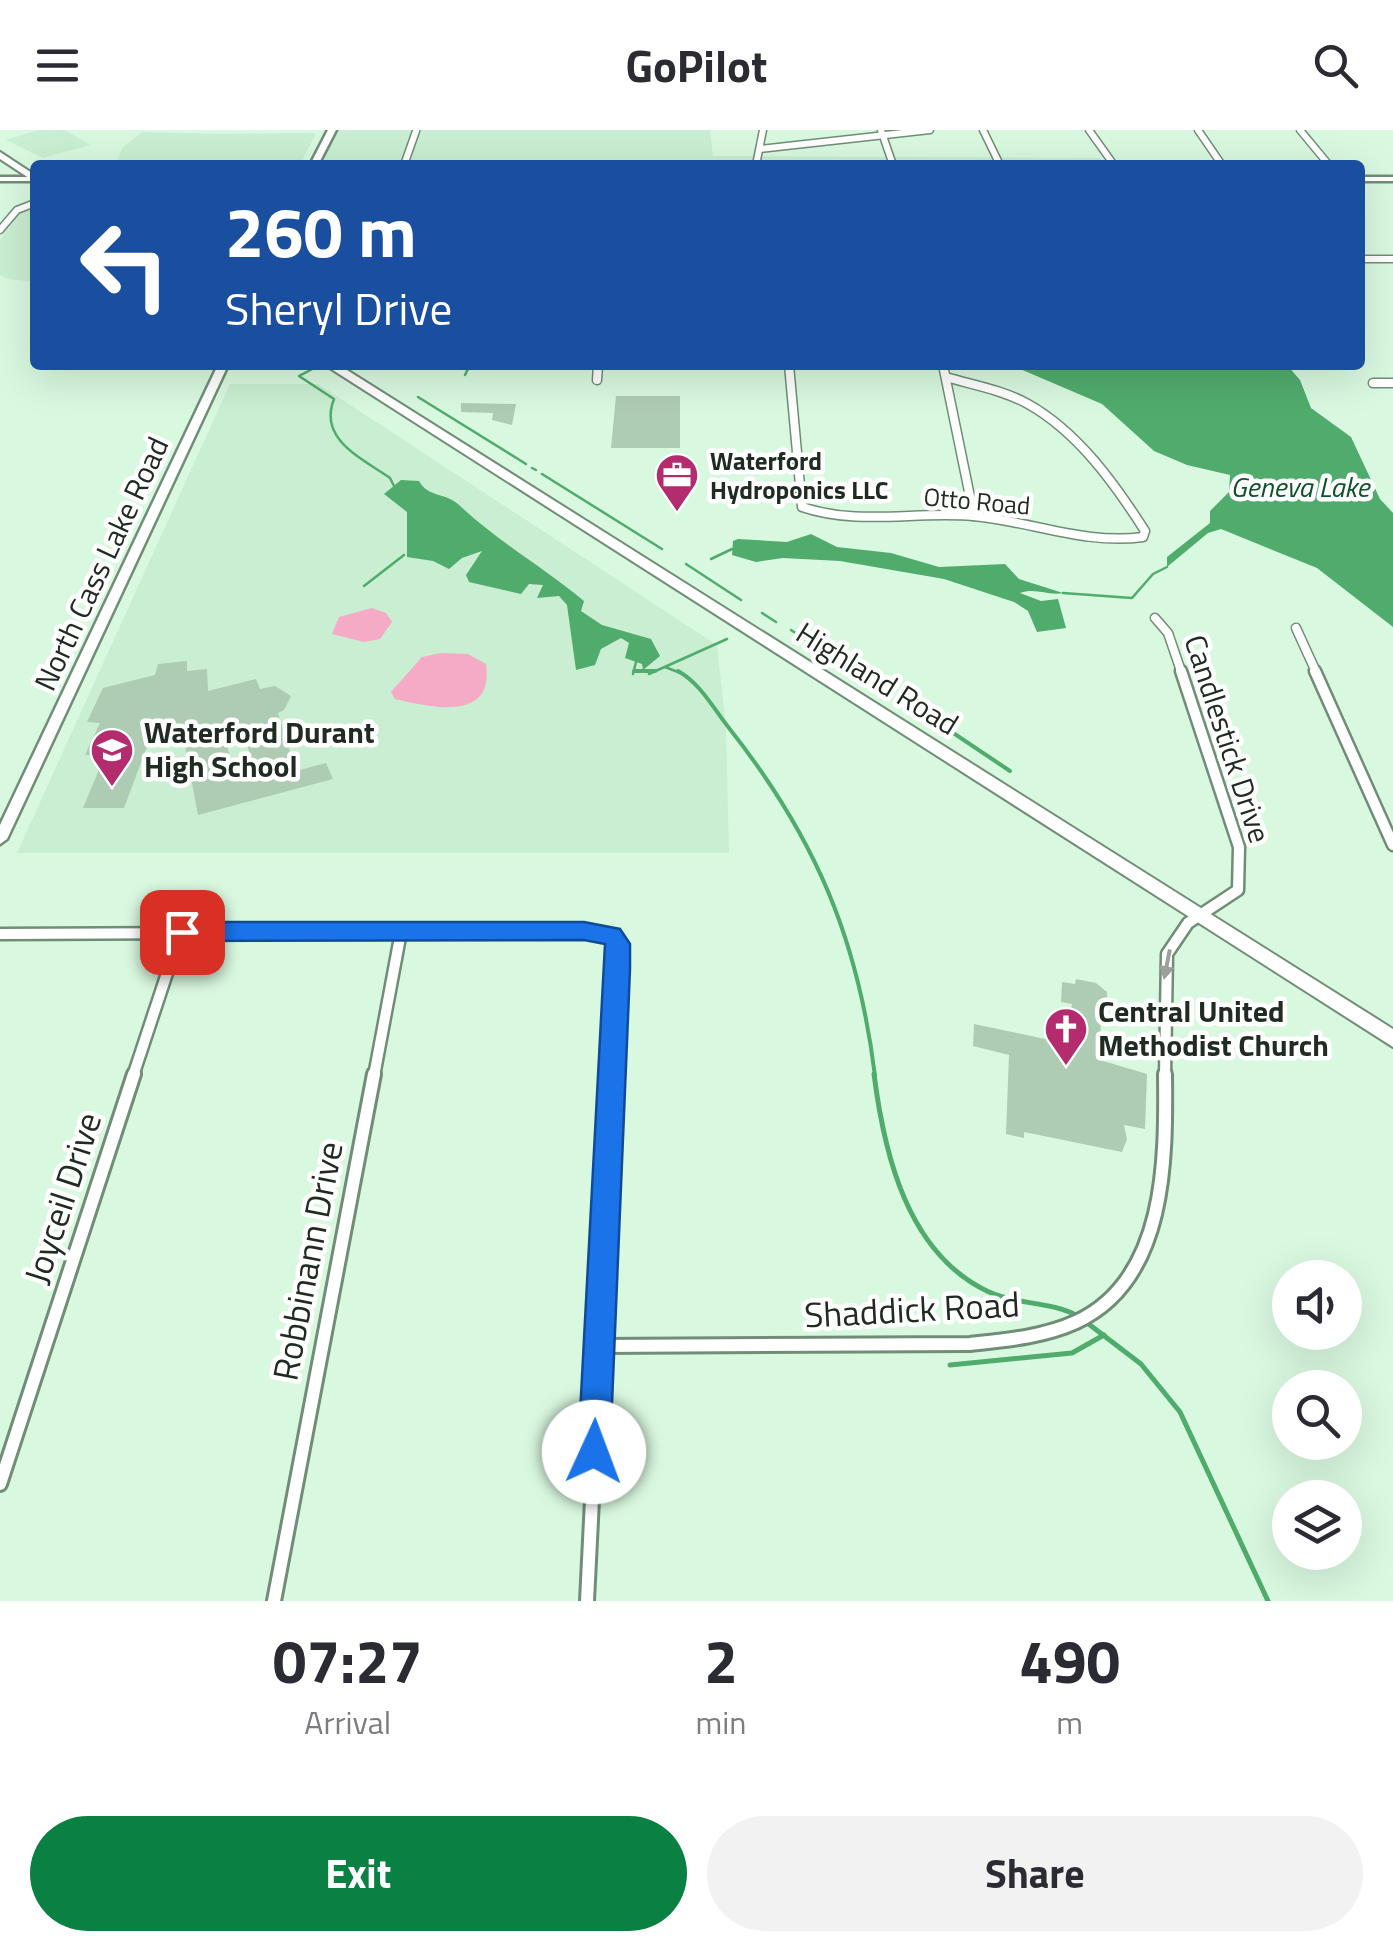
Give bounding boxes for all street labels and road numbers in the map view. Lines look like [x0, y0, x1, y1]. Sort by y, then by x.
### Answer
street label: North Cass Lake Road [22, 429, 180, 698]
street label: Otto Road [922, 477, 1032, 525]
street label: Highland Road [787, 610, 968, 746]
street label: Candlestick Drive [1173, 629, 1283, 849]
street label: Joyceil Drive [9, 1105, 115, 1290]
street label: Robbinann Drive [257, 1137, 357, 1385]
street label: Shaddick Road [803, 1276, 1021, 1342]

